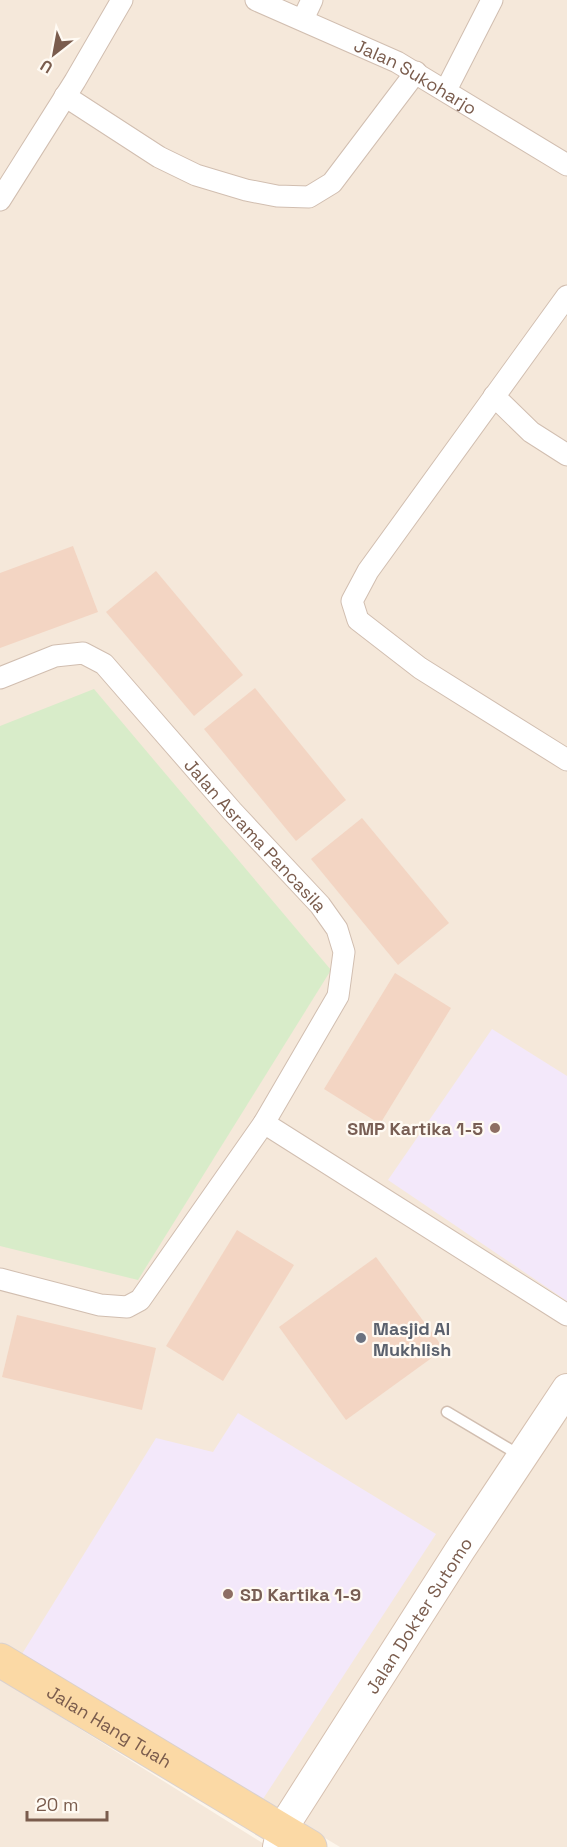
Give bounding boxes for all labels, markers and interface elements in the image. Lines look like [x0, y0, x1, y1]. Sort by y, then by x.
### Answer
north arrow [24, 24, 84, 84]
street label: Jalan Sukoharjo [351, 33, 481, 119]
text: U [37, 55, 57, 78]
street label: Jalan Asrama Pancasila [180, 753, 333, 916]
place label: SMP Kartika 1-5 [347, 1117, 483, 1140]
marker: SMP Kartika 1-5 [488, 1121, 502, 1135]
place label: Masjid Al Mukhlish [373, 1317, 451, 1361]
marker: Masjid Al Mukhlish [354, 1331, 368, 1345]
street label: Jalan Dokter Sutomo [360, 1532, 477, 1698]
place label: SD Kartika 1-9 [240, 1583, 361, 1606]
marker: SD Kartika 1-9 [221, 1587, 235, 1601]
street label: Jalan Hang Tuah [43, 1680, 176, 1773]
scale bar [27, 1784, 106, 1822]
text: 20 m [36, 1793, 79, 1816]

